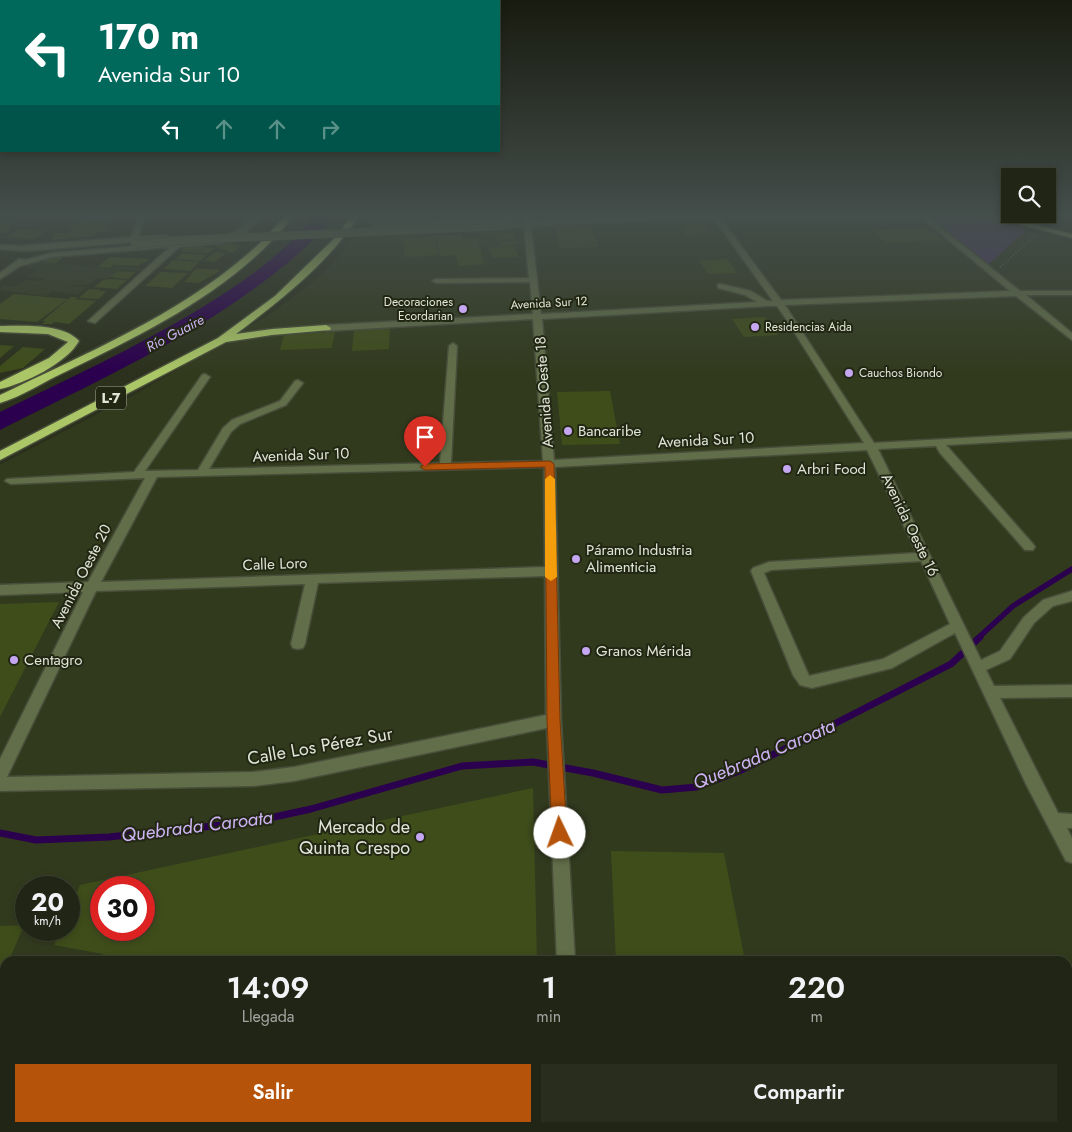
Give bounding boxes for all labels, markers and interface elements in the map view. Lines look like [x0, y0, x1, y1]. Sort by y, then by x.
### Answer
text: 170 m [98, 12, 199, 62]
icon: left [15, 20, 80, 85]
text: Avenida Sur 10 [98, 58, 240, 90]
icon: left [157, 115, 185, 143]
icon: ahead [210, 115, 238, 143]
icon: ahead [263, 115, 291, 143]
icon: right [316, 115, 344, 143]
map controls [1001, 168, 1056, 223]
button: search [1001, 168, 1056, 223]
street label: Avenida Sur 12 [510, 292, 588, 314]
place label: Decoraciones Ecordarian [384, 293, 453, 325]
marker: Decoraciones Ecordarian [457, 303, 469, 315]
water label: Río Guaire [142, 309, 208, 357]
place label: Residencias Aida [765, 318, 852, 336]
marker: Residencias Aida [749, 321, 761, 333]
street label: Avenida Oeste 18 [529, 336, 559, 448]
place label: Cauchos Biondo [859, 364, 943, 382]
marker: Cauchos Biondo [843, 367, 855, 379]
road number: L-7 [96, 386, 126, 409]
pin [404, 416, 446, 467]
place label: Bancaribe [578, 420, 641, 442]
icon: arrive [411, 423, 439, 451]
marker: Bancaribe [562, 425, 574, 437]
street label: Avenida Sur 10 [657, 426, 755, 454]
street label: Avenida Sur 10 [252, 442, 350, 468]
place label: Arbri Food [797, 458, 866, 480]
marker: Arbri Food [781, 463, 793, 475]
street label: Avenida Oeste 16 [876, 470, 944, 580]
street label: Avenida Oeste 20 [45, 520, 117, 632]
place label: Páramo Industria Alimenticia [586, 539, 692, 578]
street label: Calle Loro [242, 552, 308, 576]
marker: Páramo Industria Alimenticia [570, 553, 582, 565]
place label: Granos Mérida [596, 640, 691, 662]
marker: Granos Mérida [580, 645, 592, 657]
place label: Centagro [24, 649, 82, 671]
marker: Centagro [8, 654, 20, 666]
water label: Quebrada Caroata [689, 712, 840, 796]
street label: Calle Los Pérez Sur [245, 720, 396, 772]
water label: Quebrada Caroata [120, 803, 275, 849]
position arrow [533, 806, 585, 858]
place label: Mercado de Quinta Crespo [299, 814, 410, 861]
marker: Mercado de Quinta Crespo [414, 831, 426, 843]
speed limit sign: 30 [90, 876, 155, 941]
text: 20 [31, 884, 64, 920]
text: km/h [34, 912, 61, 930]
text: 14:09 [227, 966, 309, 1009]
text: 1 [541, 966, 556, 1009]
text: 220 [788, 966, 845, 1009]
text: Llegada [242, 1005, 294, 1028]
text: min [536, 1005, 561, 1028]
text: m [810, 1005, 823, 1028]
button: Salir [15, 1064, 531, 1122]
button: Compartir [541, 1064, 1057, 1122]

